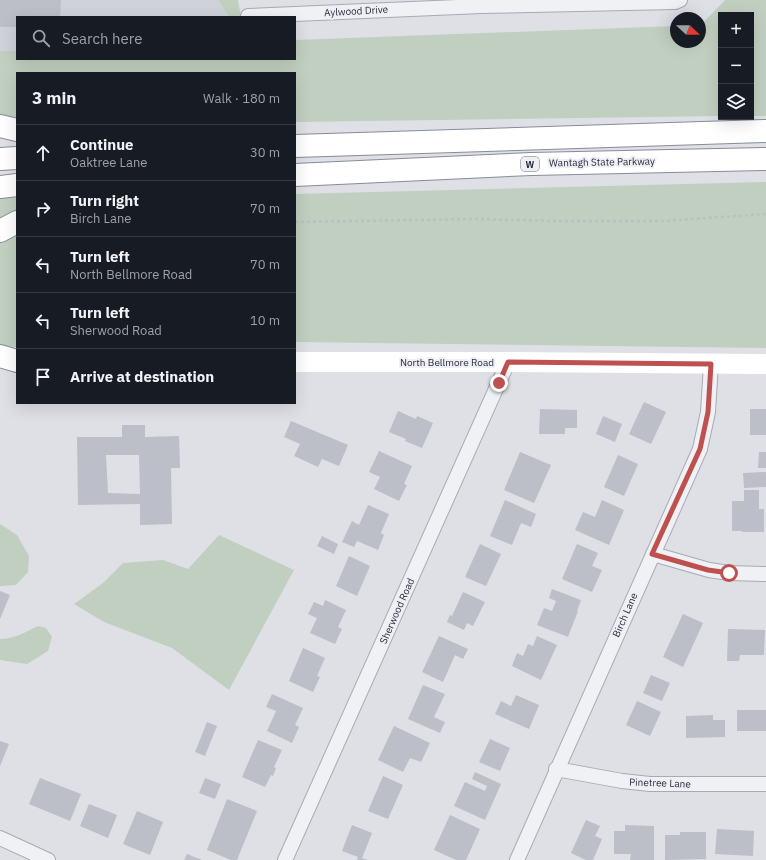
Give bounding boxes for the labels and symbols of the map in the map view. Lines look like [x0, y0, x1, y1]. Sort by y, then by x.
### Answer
street label: Aylwood Drive [324, 3, 389, 19]
north arrow [670, 12, 706, 48]
street label: Wantagh State Parkway [549, 155, 655, 169]
road number: W [521, 157, 539, 171]
street label: North Bellmore Road [400, 356, 494, 369]
route end [490, 374, 508, 392]
route start [720, 564, 738, 582]
street label: Sherwood Road [377, 576, 417, 646]
street label: Birch Lane [609, 590, 641, 639]
street label: Pinetree Lane [629, 775, 692, 791]

